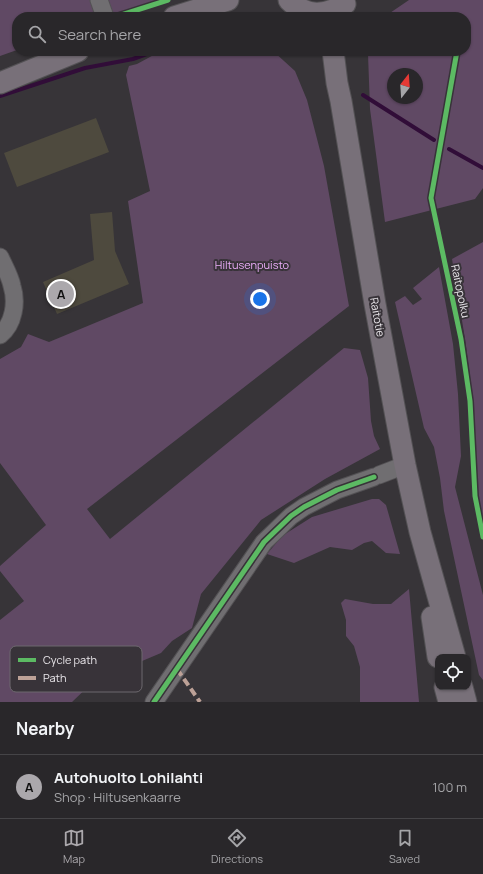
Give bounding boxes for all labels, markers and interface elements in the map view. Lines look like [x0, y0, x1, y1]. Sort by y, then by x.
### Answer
search box [12, 12, 471, 56]
icon: search [26, 23, 48, 45]
text: Search here [58, 24, 141, 45]
north arrow [387, 68, 423, 104]
park label: Hiltusenpuisto [215, 257, 290, 272]
street label: Raitopolku [448, 263, 474, 319]
pin: A [48, 279, 74, 309]
your location [250, 289, 270, 309]
street label: Raitotie [367, 296, 389, 338]
legend [10, 646, 142, 692]
text: Cycle path [43, 652, 97, 667]
map controls [435, 654, 471, 690]
button: locate [435, 654, 471, 690]
text: Path [43, 670, 66, 685]
text: Nearby [16, 717, 74, 740]
text: Autohuolto Lohilahti [54, 767, 203, 788]
text: A [25, 778, 33, 796]
text: 100 m [432, 778, 467, 796]
text: Shop · Hiltusenkaarre [54, 788, 181, 806]
tab: Map [63, 827, 85, 866]
tab: Directions [211, 827, 263, 866]
tab: Saved [389, 827, 420, 866]

